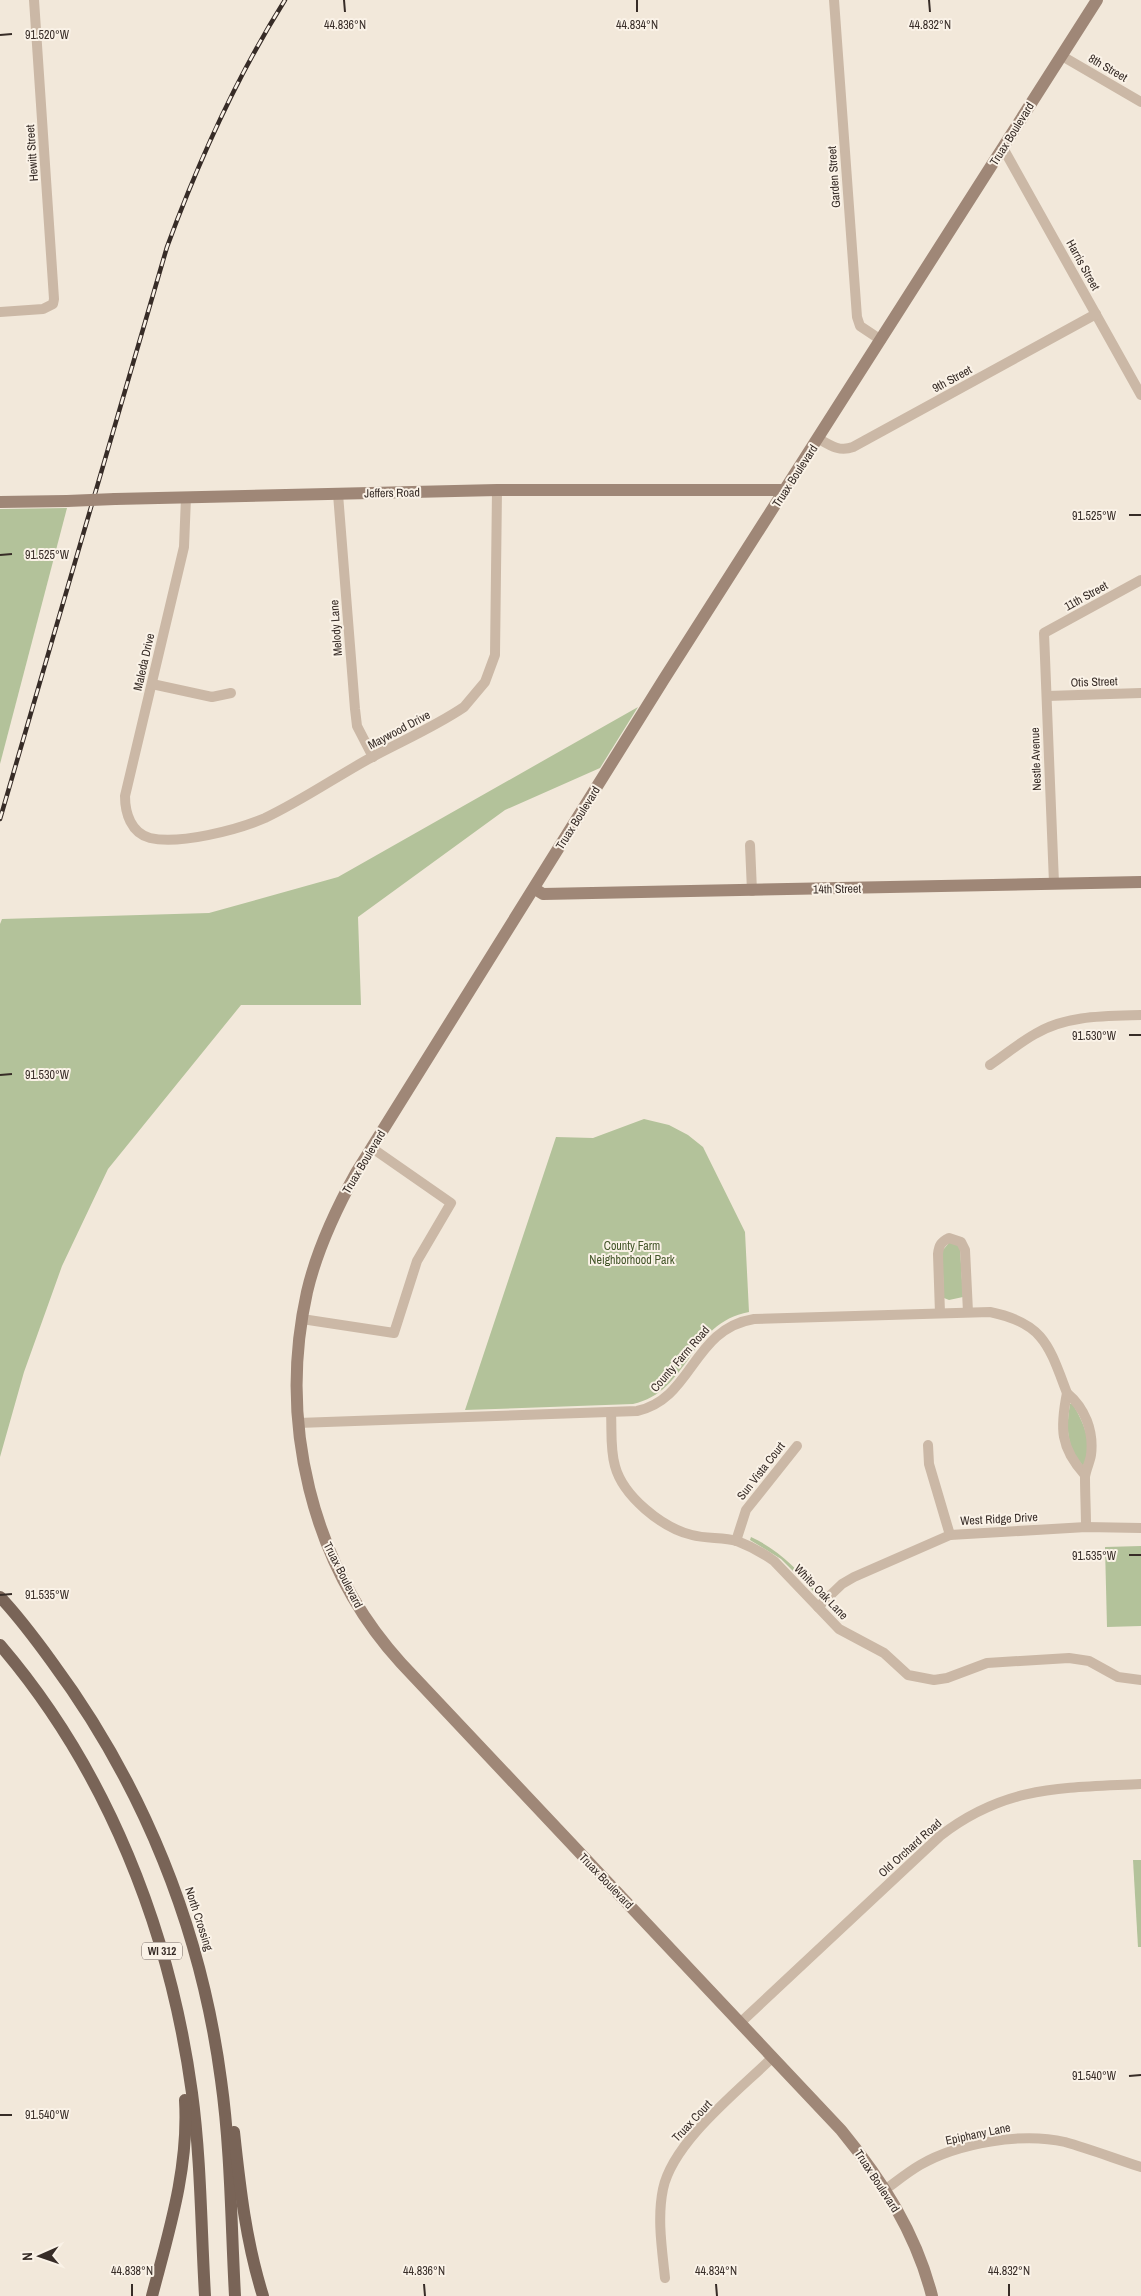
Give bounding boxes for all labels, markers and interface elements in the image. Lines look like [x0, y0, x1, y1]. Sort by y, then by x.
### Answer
text: 44.836°N [324, 17, 366, 33]
text: 44.834°N [616, 17, 658, 33]
text: 44.832°N [909, 17, 951, 33]
text: 91.520°W [25, 27, 70, 43]
street label: 8th Street [1086, 50, 1131, 86]
street label: Truax Boulevard [986, 99, 1038, 169]
street label: Hewitt Street [22, 124, 42, 182]
street label: Garden Street [824, 145, 844, 208]
street label: Harris Street [1062, 237, 1104, 293]
street label: 9th Street [929, 362, 975, 396]
street label: Truax Boulevard [769, 442, 821, 510]
street label: Jeffers Road [364, 485, 420, 501]
text: 91.525°W [1072, 508, 1117, 524]
text: 91.525°W [25, 547, 70, 563]
street label: 11th Street [1061, 577, 1111, 614]
street label: Melody Lane [326, 599, 346, 657]
street label: Maleda Drive [130, 632, 158, 692]
street label: Otis Street [1070, 673, 1118, 691]
street label: Maywood Drive [365, 707, 433, 753]
street label: Nestle Avenue [1027, 727, 1045, 791]
street label: Truax Boulevard [552, 783, 604, 853]
street label: 14th Street [813, 881, 861, 897]
text: 91.530°W [1072, 1028, 1117, 1044]
text: 91.530°W [25, 1067, 70, 1083]
street label: Truax Boulevard [339, 1127, 389, 1197]
park label: County Farm Neighborhood Park [589, 1238, 675, 1268]
street label: County Farm Road [647, 1323, 713, 1395]
street label: Sun Vista Court [733, 1439, 789, 1503]
street label: West Ridge Drive [960, 1509, 1038, 1529]
street label: Truax Boulevard [320, 1539, 366, 1611]
text: 91.535°W [1072, 1548, 1117, 1564]
street label: White Oak Lane [791, 1561, 851, 1623]
text: 91.535°W [25, 1587, 70, 1603]
street label: Old Orchard Road [875, 1815, 945, 1881]
street label: Truax Boulevard [575, 1850, 637, 1912]
street label: North Crossing [181, 1885, 217, 1953]
road number: WI 312 [142, 1942, 182, 1960]
text: 91.540°W [1072, 2068, 1117, 2084]
street label: Truax Court [669, 2096, 716, 2145]
text: 91.540°W [25, 2107, 70, 2123]
street label: Epiphany Lane [944, 2119, 1012, 2149]
street label: Truax Boulevard [851, 2147, 903, 2215]
north arrow [15, 2231, 65, 2281]
text: N [18, 2252, 36, 2261]
text: 44.838°N [111, 2263, 153, 2279]
text: 44.836°N [403, 2263, 445, 2279]
text: 44.834°N [695, 2263, 737, 2279]
text: 44.832°N [988, 2263, 1030, 2279]

